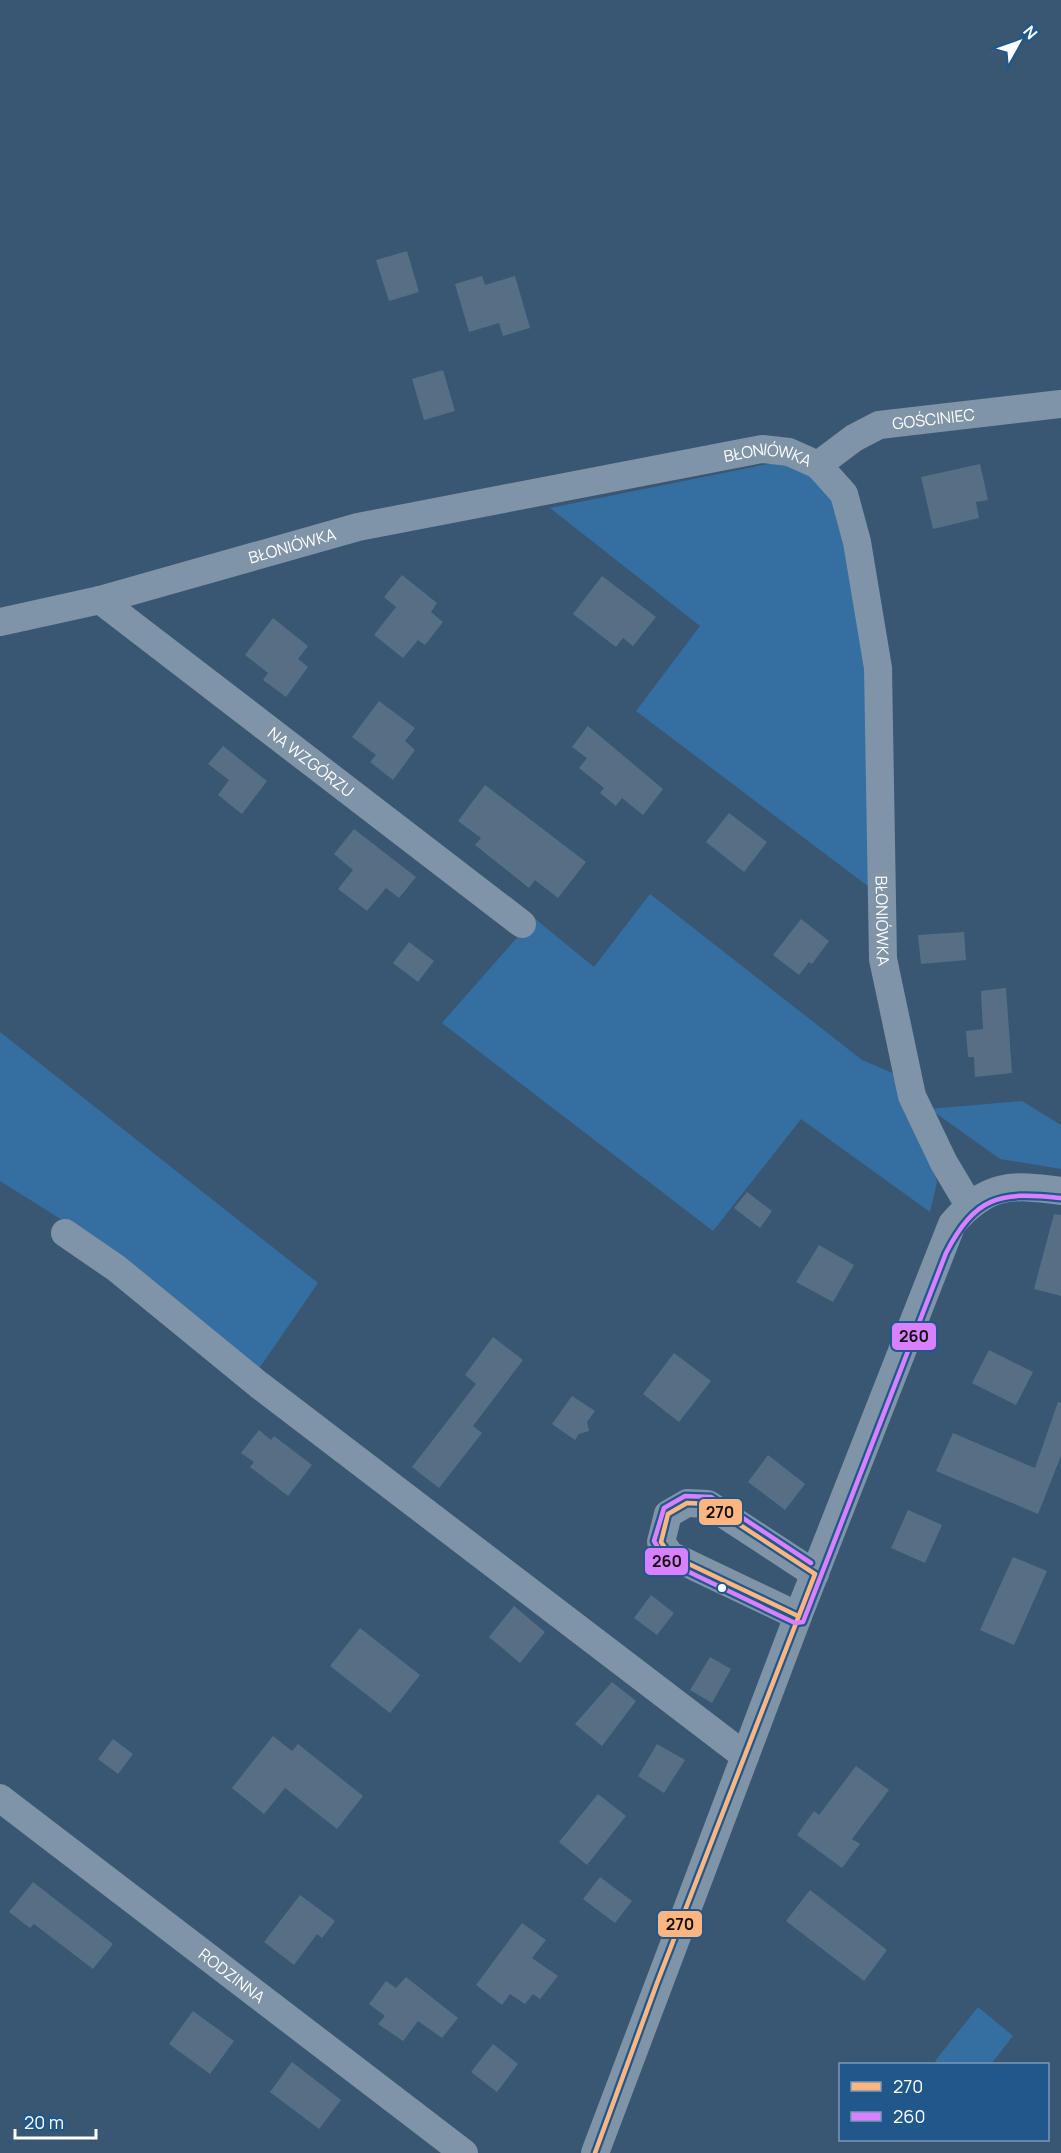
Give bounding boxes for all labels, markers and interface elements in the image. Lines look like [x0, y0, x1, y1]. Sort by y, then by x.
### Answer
north arrow [989, 12, 1049, 72]
text: N [1018, 21, 1043, 44]
street label: GOŚCINIEC [891, 403, 976, 434]
street label: BŁONIÓWKA [722, 438, 815, 472]
street label: BŁONIÓWKA [246, 523, 338, 568]
street label: NA WZGÓRZU [263, 722, 359, 802]
street label: BŁONIÓWKA [871, 876, 895, 968]
line badge: 260 [891, 1322, 937, 1351]
text: 260 [899, 1325, 929, 1347]
line badge: 270 [698, 1498, 743, 1526]
text: 270 [706, 1501, 734, 1523]
line badge: 260 [644, 1547, 689, 1576]
text: 260 [652, 1550, 682, 1572]
unlabelled marker [716, 1582, 728, 1594]
line badge: 270 [657, 1910, 703, 1938]
text: 270 [666, 1913, 694, 1935]
street label: RODZINNA [194, 1943, 270, 2008]
legend [839, 2063, 1049, 2141]
text: 270 [893, 2074, 923, 2098]
scale bar [15, 2102, 96, 2140]
text: 260 [893, 2104, 925, 2128]
text: 20 m [24, 2110, 64, 2134]

